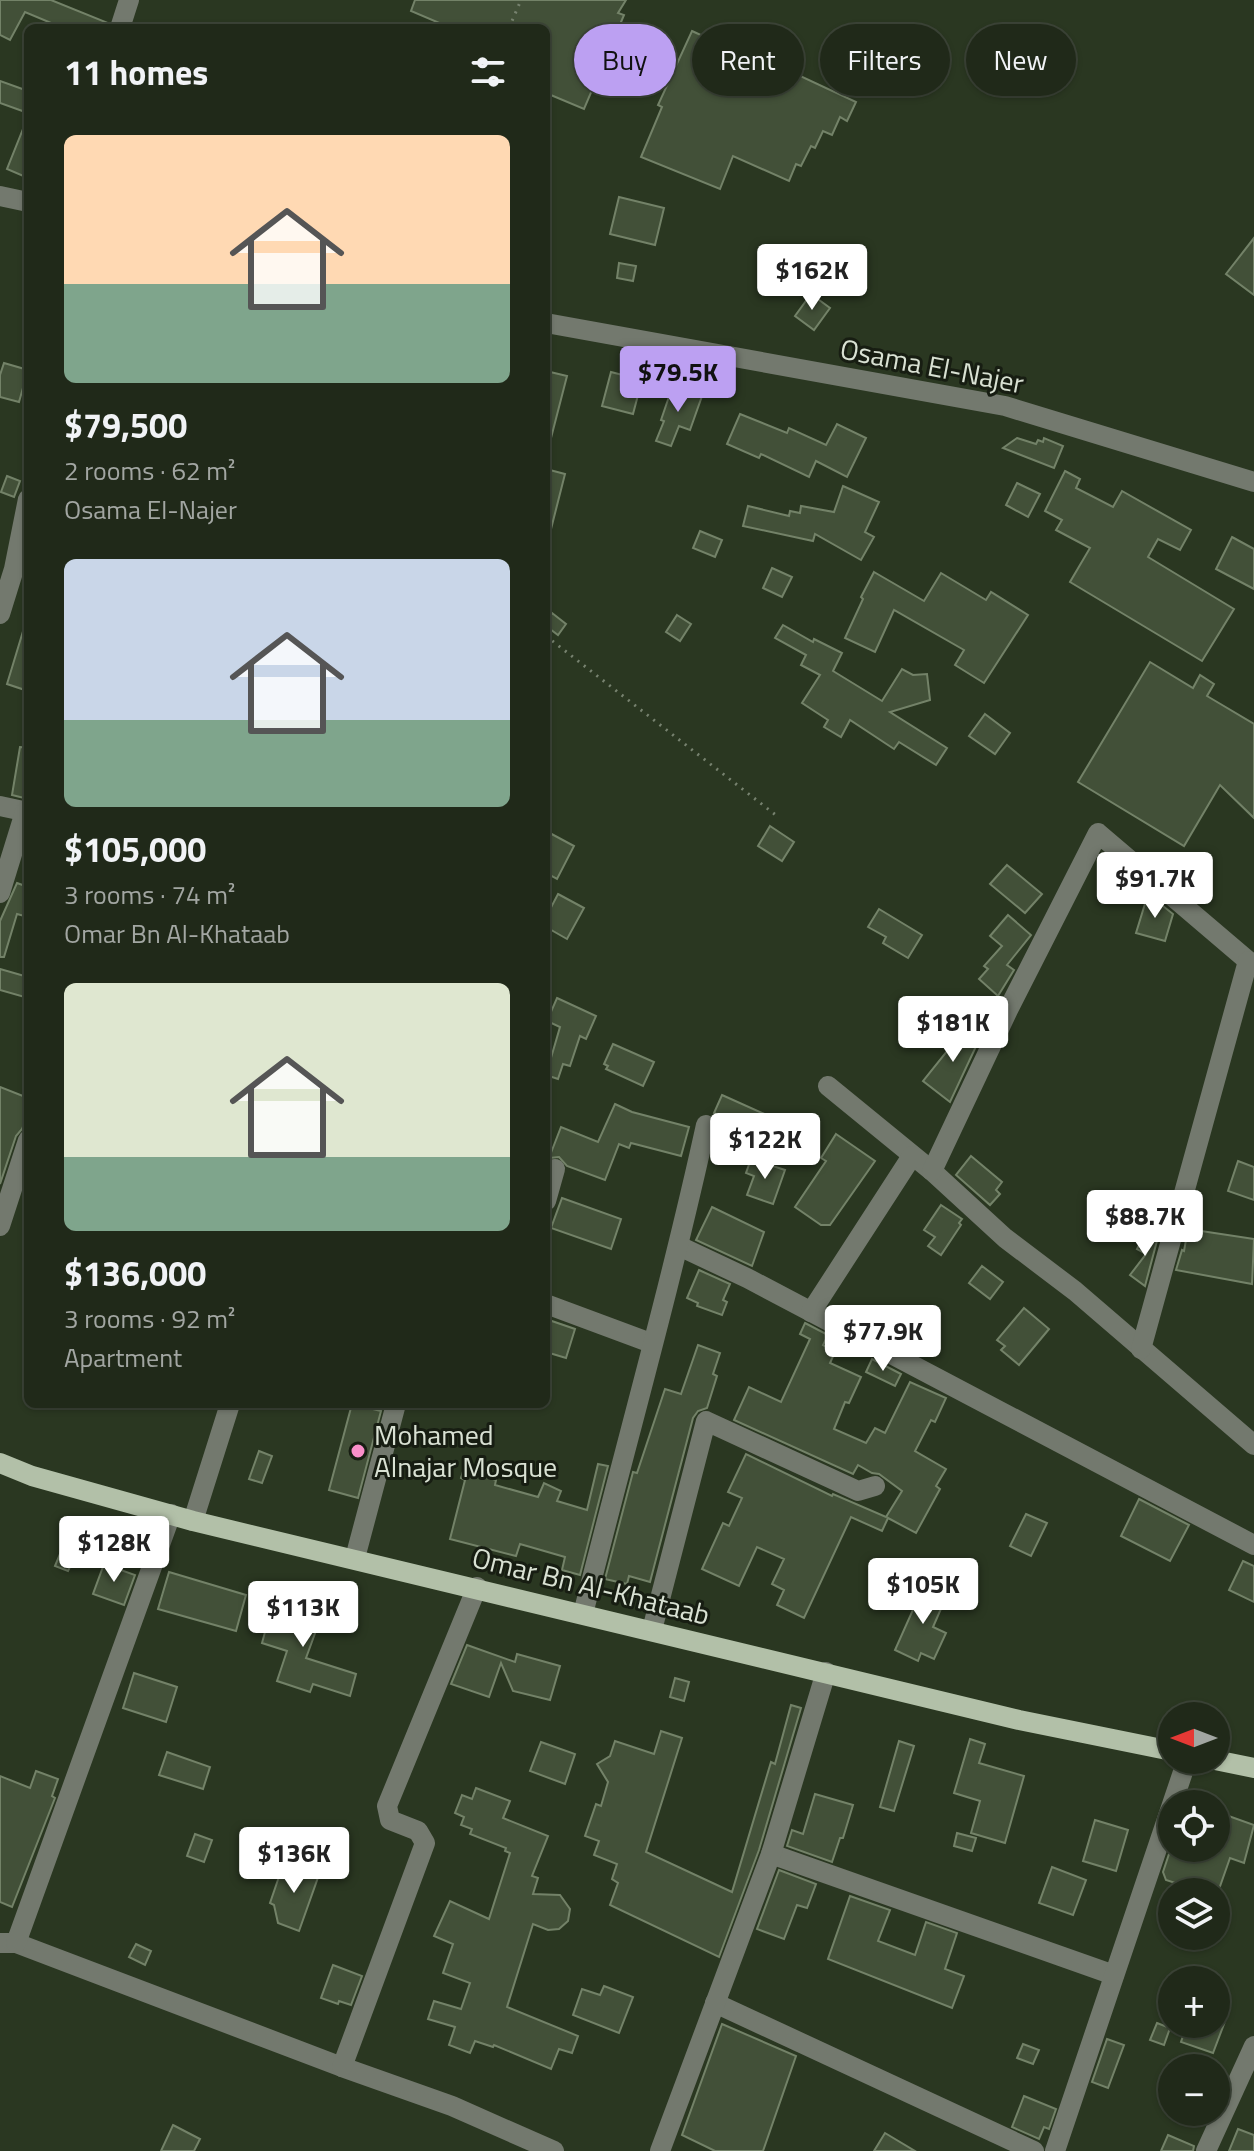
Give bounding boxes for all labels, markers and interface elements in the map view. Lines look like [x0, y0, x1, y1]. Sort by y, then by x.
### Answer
chip: Buy [574, 24, 676, 96]
chip: Rent [692, 24, 804, 96]
chip: Filters [820, 24, 950, 96]
chip: New [966, 24, 1076, 96]
text: 11 homes [64, 46, 208, 98]
icon: filters [466, 50, 510, 94]
icon: home [215, 187, 359, 331]
pin: $162K [756, 244, 868, 312]
text: $162K [775, 250, 849, 289]
street label: Osama El-Najer [837, 327, 1028, 404]
pin: $79.5K [613, 346, 743, 414]
text: $79.5K [638, 352, 718, 391]
text: $79,500 [64, 399, 187, 451]
text: 2 rooms · 62 m² [64, 451, 235, 490]
text: Osama El-Najer [64, 490, 237, 529]
icon: home [215, 611, 359, 755]
text: $105,000 [64, 823, 206, 875]
pin: $91.7K [1090, 852, 1220, 920]
text: $91.7K [1115, 858, 1195, 897]
text: 3 rooms · 74 m² [64, 875, 235, 914]
text: Omar Bn Al-Khataab [64, 914, 290, 953]
pin: $181K [897, 996, 1009, 1064]
text: $181K [916, 1002, 990, 1041]
icon: home [215, 1035, 359, 1179]
pin: $122K [709, 1113, 821, 1181]
text: $122K [728, 1119, 802, 1158]
pin: $88.7K [1080, 1190, 1210, 1258]
text: $88.7K [1105, 1196, 1185, 1235]
text: $136,000 [64, 1247, 206, 1299]
text: 3 rooms · 92 m² [64, 1299, 235, 1338]
pin: $77.9K [818, 1305, 948, 1373]
text: $77.9K [843, 1311, 923, 1350]
text: Apartment [64, 1338, 182, 1377]
place label: Mohamed Alnajar Mosque [374, 1413, 557, 1488]
marker: Mohamed Alnajar Mosque [349, 1442, 367, 1460]
pin: $128K [58, 1516, 170, 1584]
text: $128K [77, 1522, 151, 1561]
street label: Omar Bn Al-Khataab [468, 1535, 714, 1636]
pin: $105K [867, 1558, 979, 1626]
text: $105K [886, 1564, 960, 1603]
pin: $113K [247, 1581, 359, 1649]
text: $113K [266, 1587, 340, 1626]
north arrow [1158, 1702, 1230, 1774]
map controls [1158, 1702, 1230, 2126]
button: locate [1158, 1790, 1230, 1862]
pin: $136K [238, 1827, 350, 1895]
text: $136K [257, 1833, 331, 1872]
button: layers [1158, 1878, 1230, 1950]
button: + [1158, 1966, 1230, 2038]
button: − [1158, 2054, 1230, 2126]

